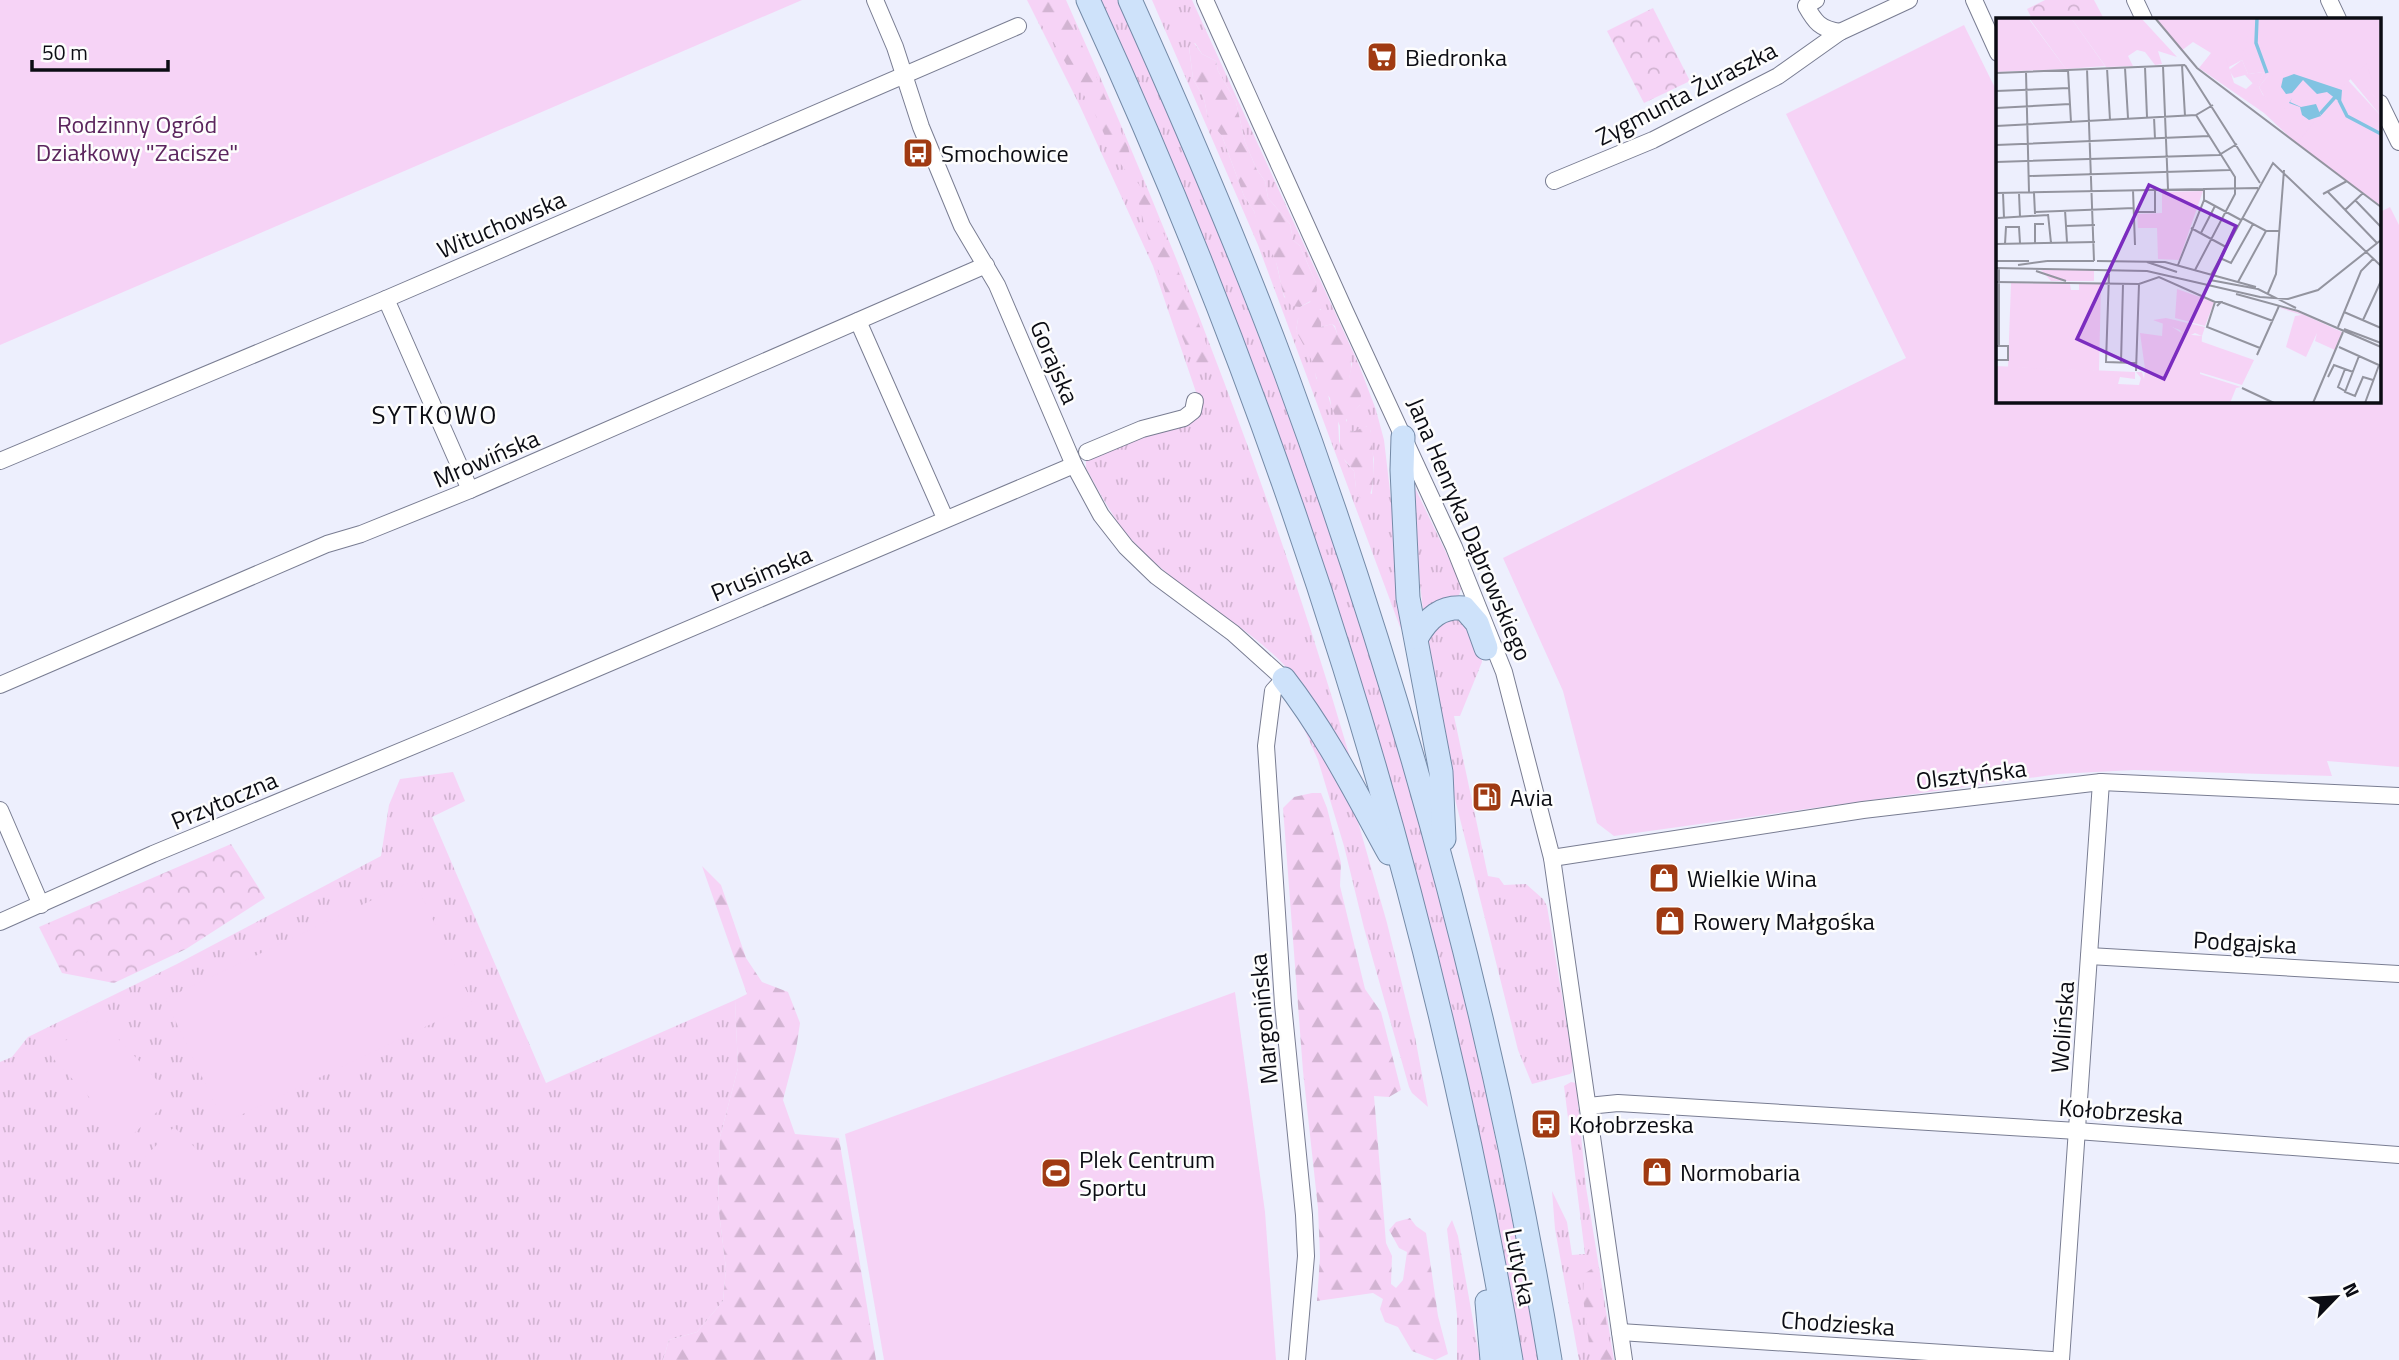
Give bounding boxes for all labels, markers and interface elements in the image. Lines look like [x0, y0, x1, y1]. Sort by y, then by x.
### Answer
inset map [1996, 18, 2382, 402]
scale bar [32, 28, 168, 72]
street label: Zygmunta Żuraszka [1589, 32, 1783, 154]
text: 50 m [42, 36, 88, 68]
place label: Biedronka [1405, 39, 1507, 75]
supermarket icon: Biedronka [1365, 40, 1399, 74]
park label: Rodzinny Ogród Działkowy "Zacisze" [36, 106, 238, 170]
place label: Smochowice [941, 135, 1069, 171]
bus stop icon: Smochowice [901, 136, 935, 170]
street label: Wituchowska [431, 181, 571, 267]
street label: Gorajska [1021, 315, 1089, 409]
street label: Jana Henryka Dąbrowskiego [1398, 392, 1542, 666]
district label: SYTKOWO [372, 395, 499, 434]
street label: Mrowińska [427, 420, 545, 496]
street label: Prusimska [705, 536, 817, 610]
street label: Olsztyńska [1914, 749, 2028, 799]
street label: Przytoczna [165, 761, 283, 839]
place label: Avia [1510, 779, 1553, 815]
fuel station icon: Avia [1470, 780, 1504, 814]
place label: Wielkie Wina [1687, 860, 1817, 896]
shop icon: Wielkie Wina [1647, 861, 1681, 895]
place label: Rowery Małgośka [1693, 903, 1875, 939]
shop icon: Rowery Małgośka [1653, 904, 1687, 938]
street label: Podgajska [2192, 921, 2298, 963]
street label: Margonińska [1239, 952, 1287, 1086]
street label: Wolińska [2041, 980, 2083, 1074]
street label: Kołobrzeska [2058, 1089, 2184, 1133]
place label: Kołobrzeska [1569, 1106, 1694, 1142]
bus stop icon: Kołobrzeska [1529, 1107, 1563, 1141]
place label: Plek Centrum Sportu [1079, 1141, 1215, 1205]
place label: Normobaria [1680, 1154, 1800, 1190]
shop icon: Normobaria [1640, 1155, 1674, 1189]
sports icon: Plek Centrum Sportu [1039, 1156, 1073, 1190]
street label: Lutycka [1496, 1225, 1546, 1309]
north arrow [2301, 1262, 2371, 1332]
text: N [2336, 1278, 2368, 1302]
street label: Chodzieska [1780, 1301, 1896, 1345]

